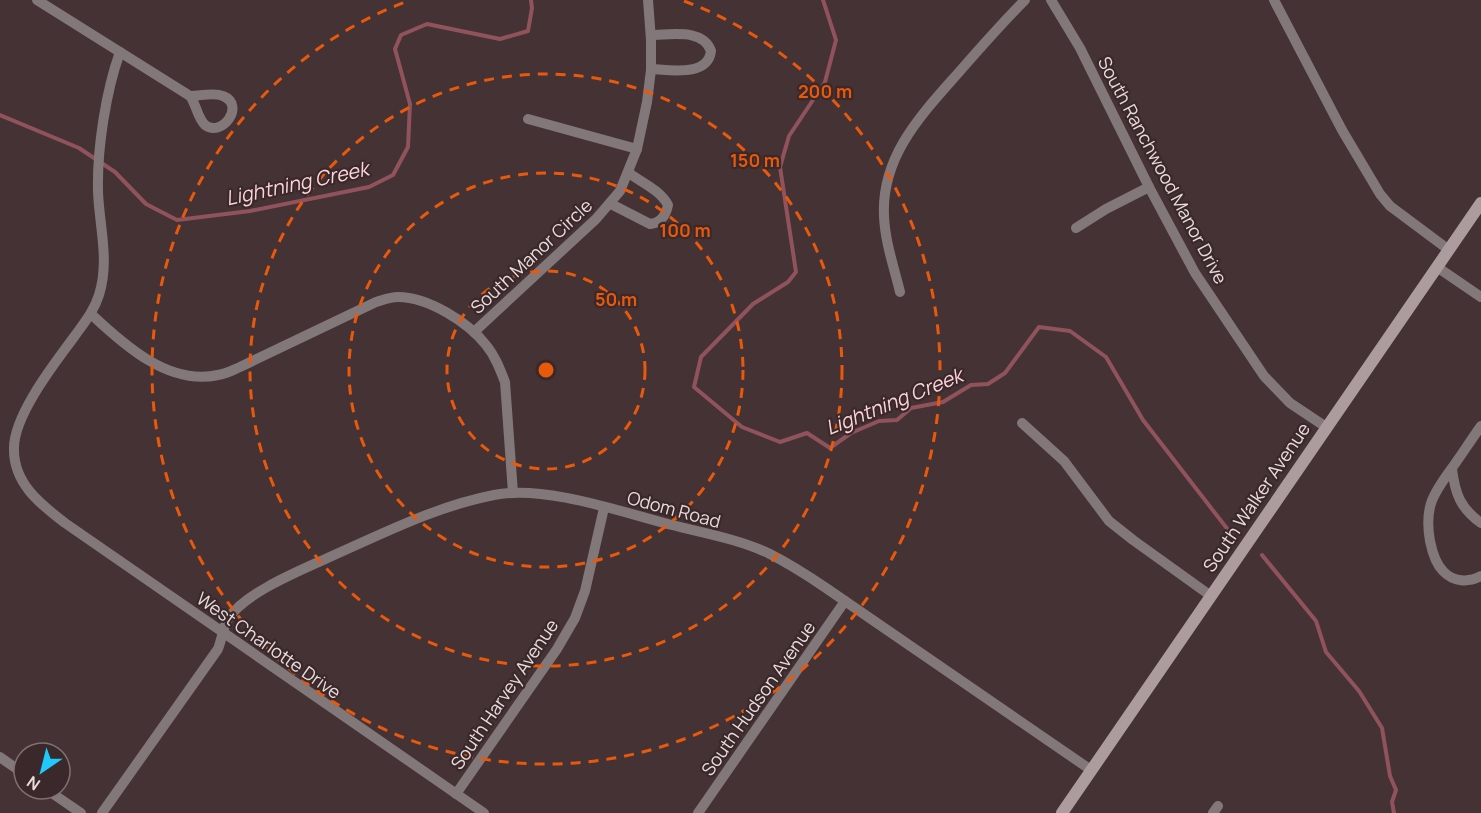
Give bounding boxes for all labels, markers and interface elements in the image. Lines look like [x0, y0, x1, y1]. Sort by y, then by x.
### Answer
street label: South Ranchwood Manor Drive [1093, 52, 1233, 288]
text: 200 m [798, 79, 852, 103]
text: 150 m [730, 148, 780, 172]
water label: Lightning Creek [223, 154, 374, 211]
street label: South Manor Circle [465, 193, 597, 319]
text: 100 m [659, 218, 711, 242]
text: 50 m [595, 287, 637, 311]
centre of rings [536, 360, 556, 380]
water label: Lightning Creek [821, 360, 969, 441]
street label: South Walker Avenue [1197, 418, 1315, 576]
street label: Odom Road [625, 485, 723, 533]
street label: West Charlotte Drive [192, 586, 346, 704]
street label: South Harvey Avenue [445, 614, 563, 774]
street label: South Hudson Avenue [696, 616, 820, 780]
north arrow [12, 741, 72, 801]
text: N [22, 771, 44, 796]

